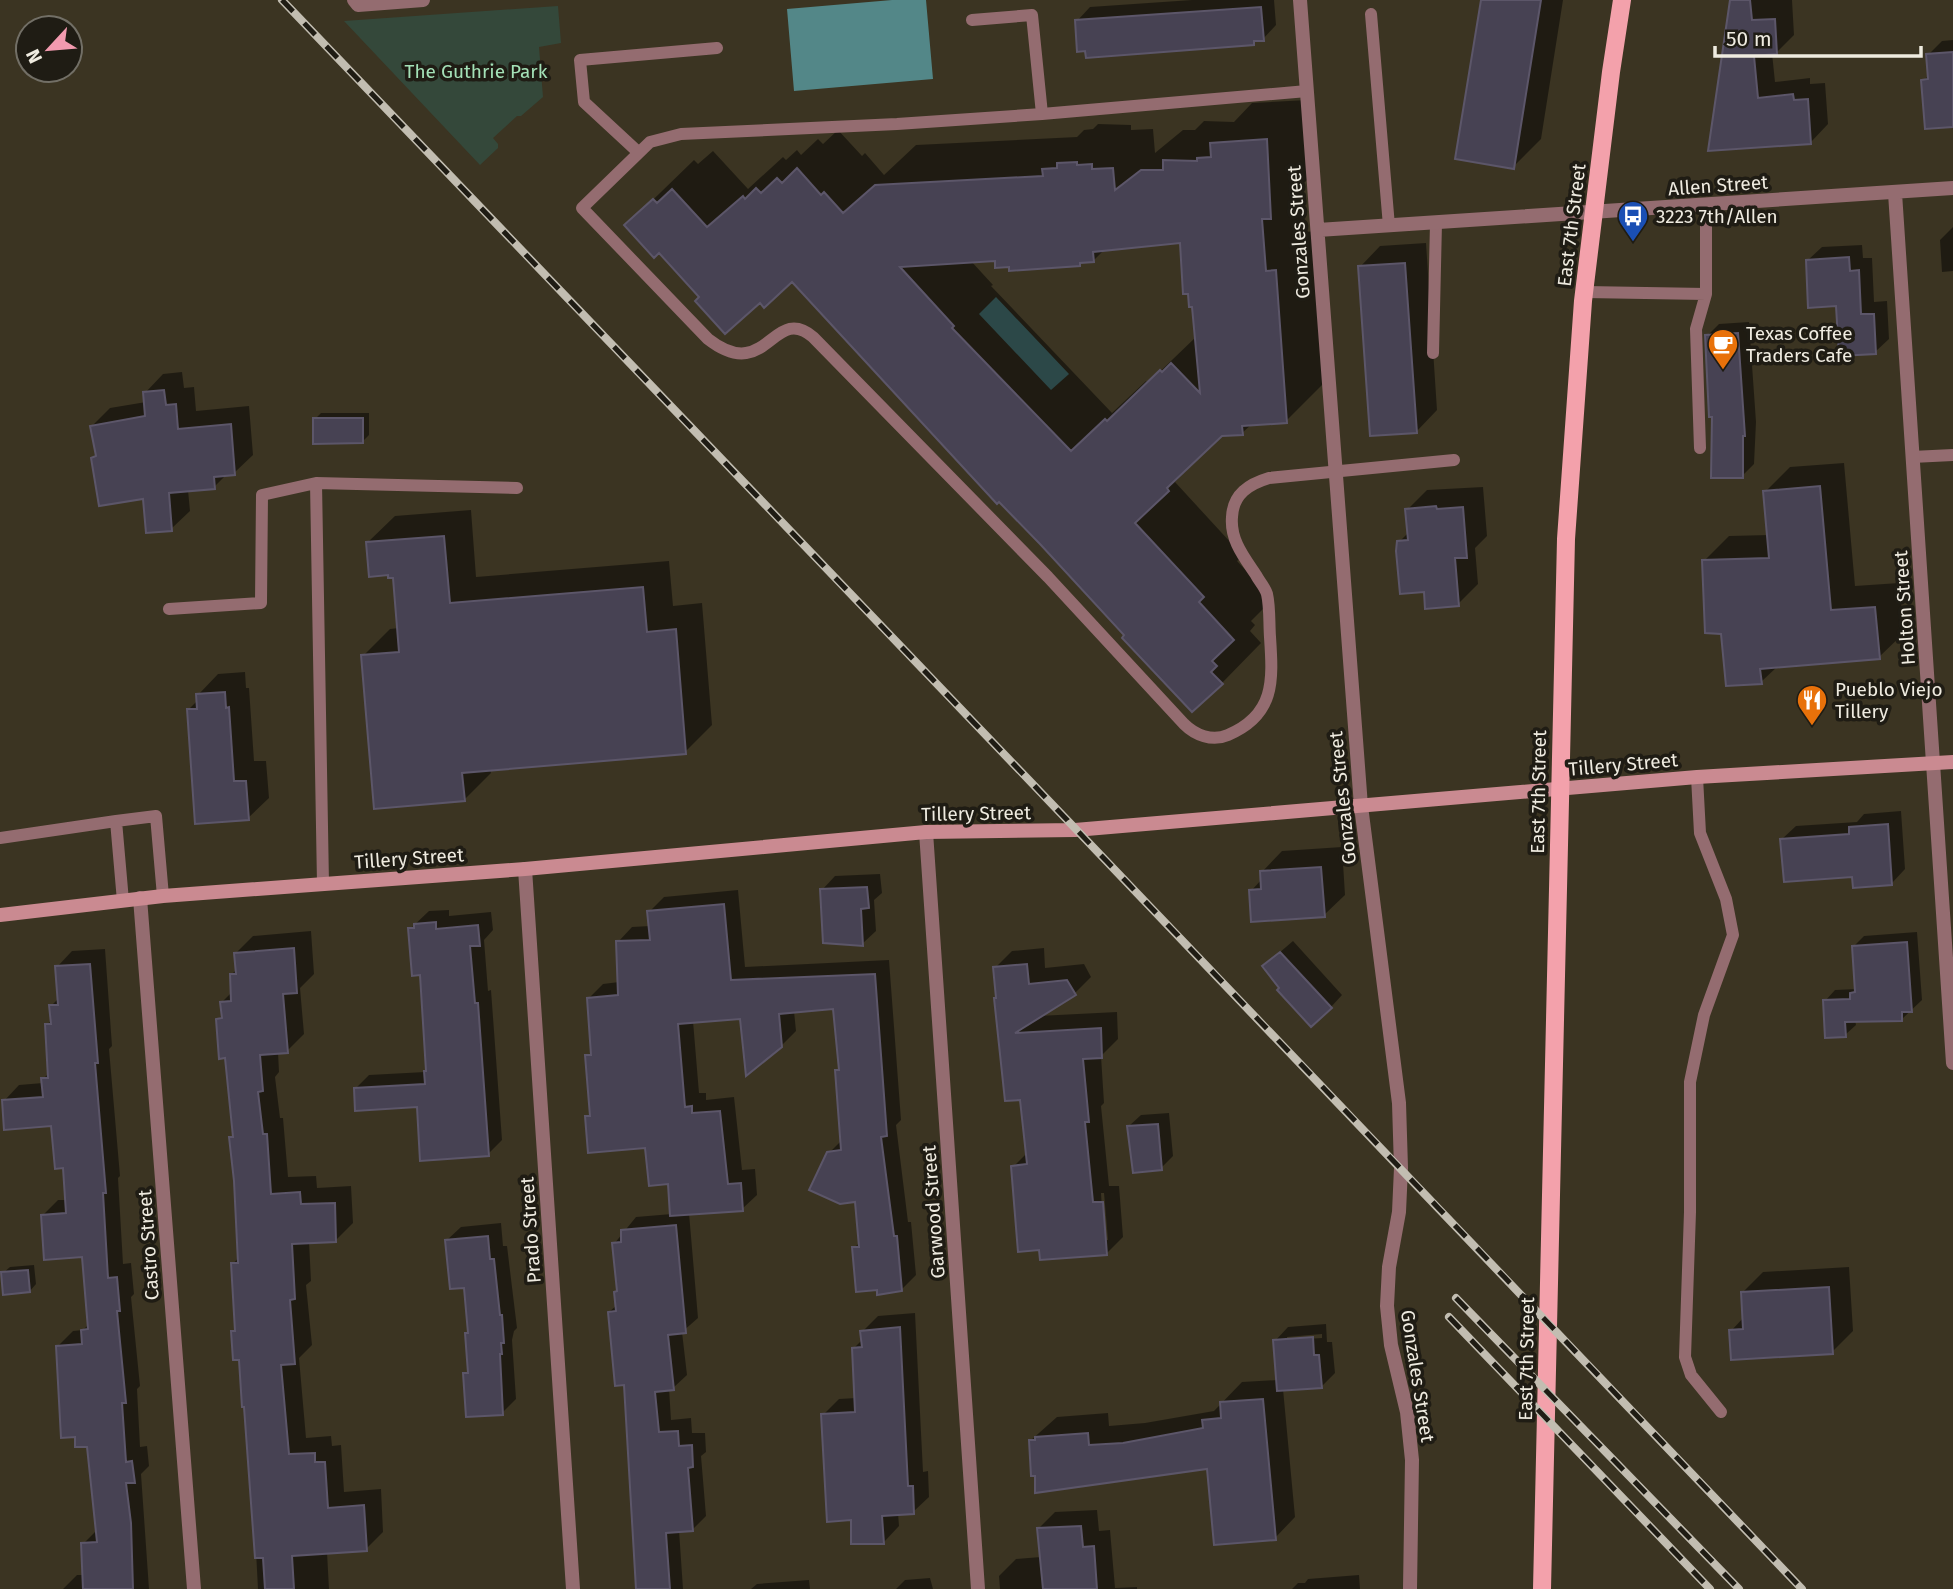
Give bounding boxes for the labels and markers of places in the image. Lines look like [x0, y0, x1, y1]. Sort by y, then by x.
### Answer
bus stop icon: 3223 7th/Allen [1616, 199, 1650, 243]
place label: 3223 7th/Allen [1656, 205, 1778, 228]
place label: Texas Coffee Traders Cafe [1746, 322, 1853, 367]
cafe icon: Texas Coffee Traders Cafe [1706, 327, 1740, 371]
place label: Pueblo Viejo Tillery [1835, 678, 1943, 723]
restaurant icon: Pueblo Viejo Tillery [1795, 683, 1829, 727]

